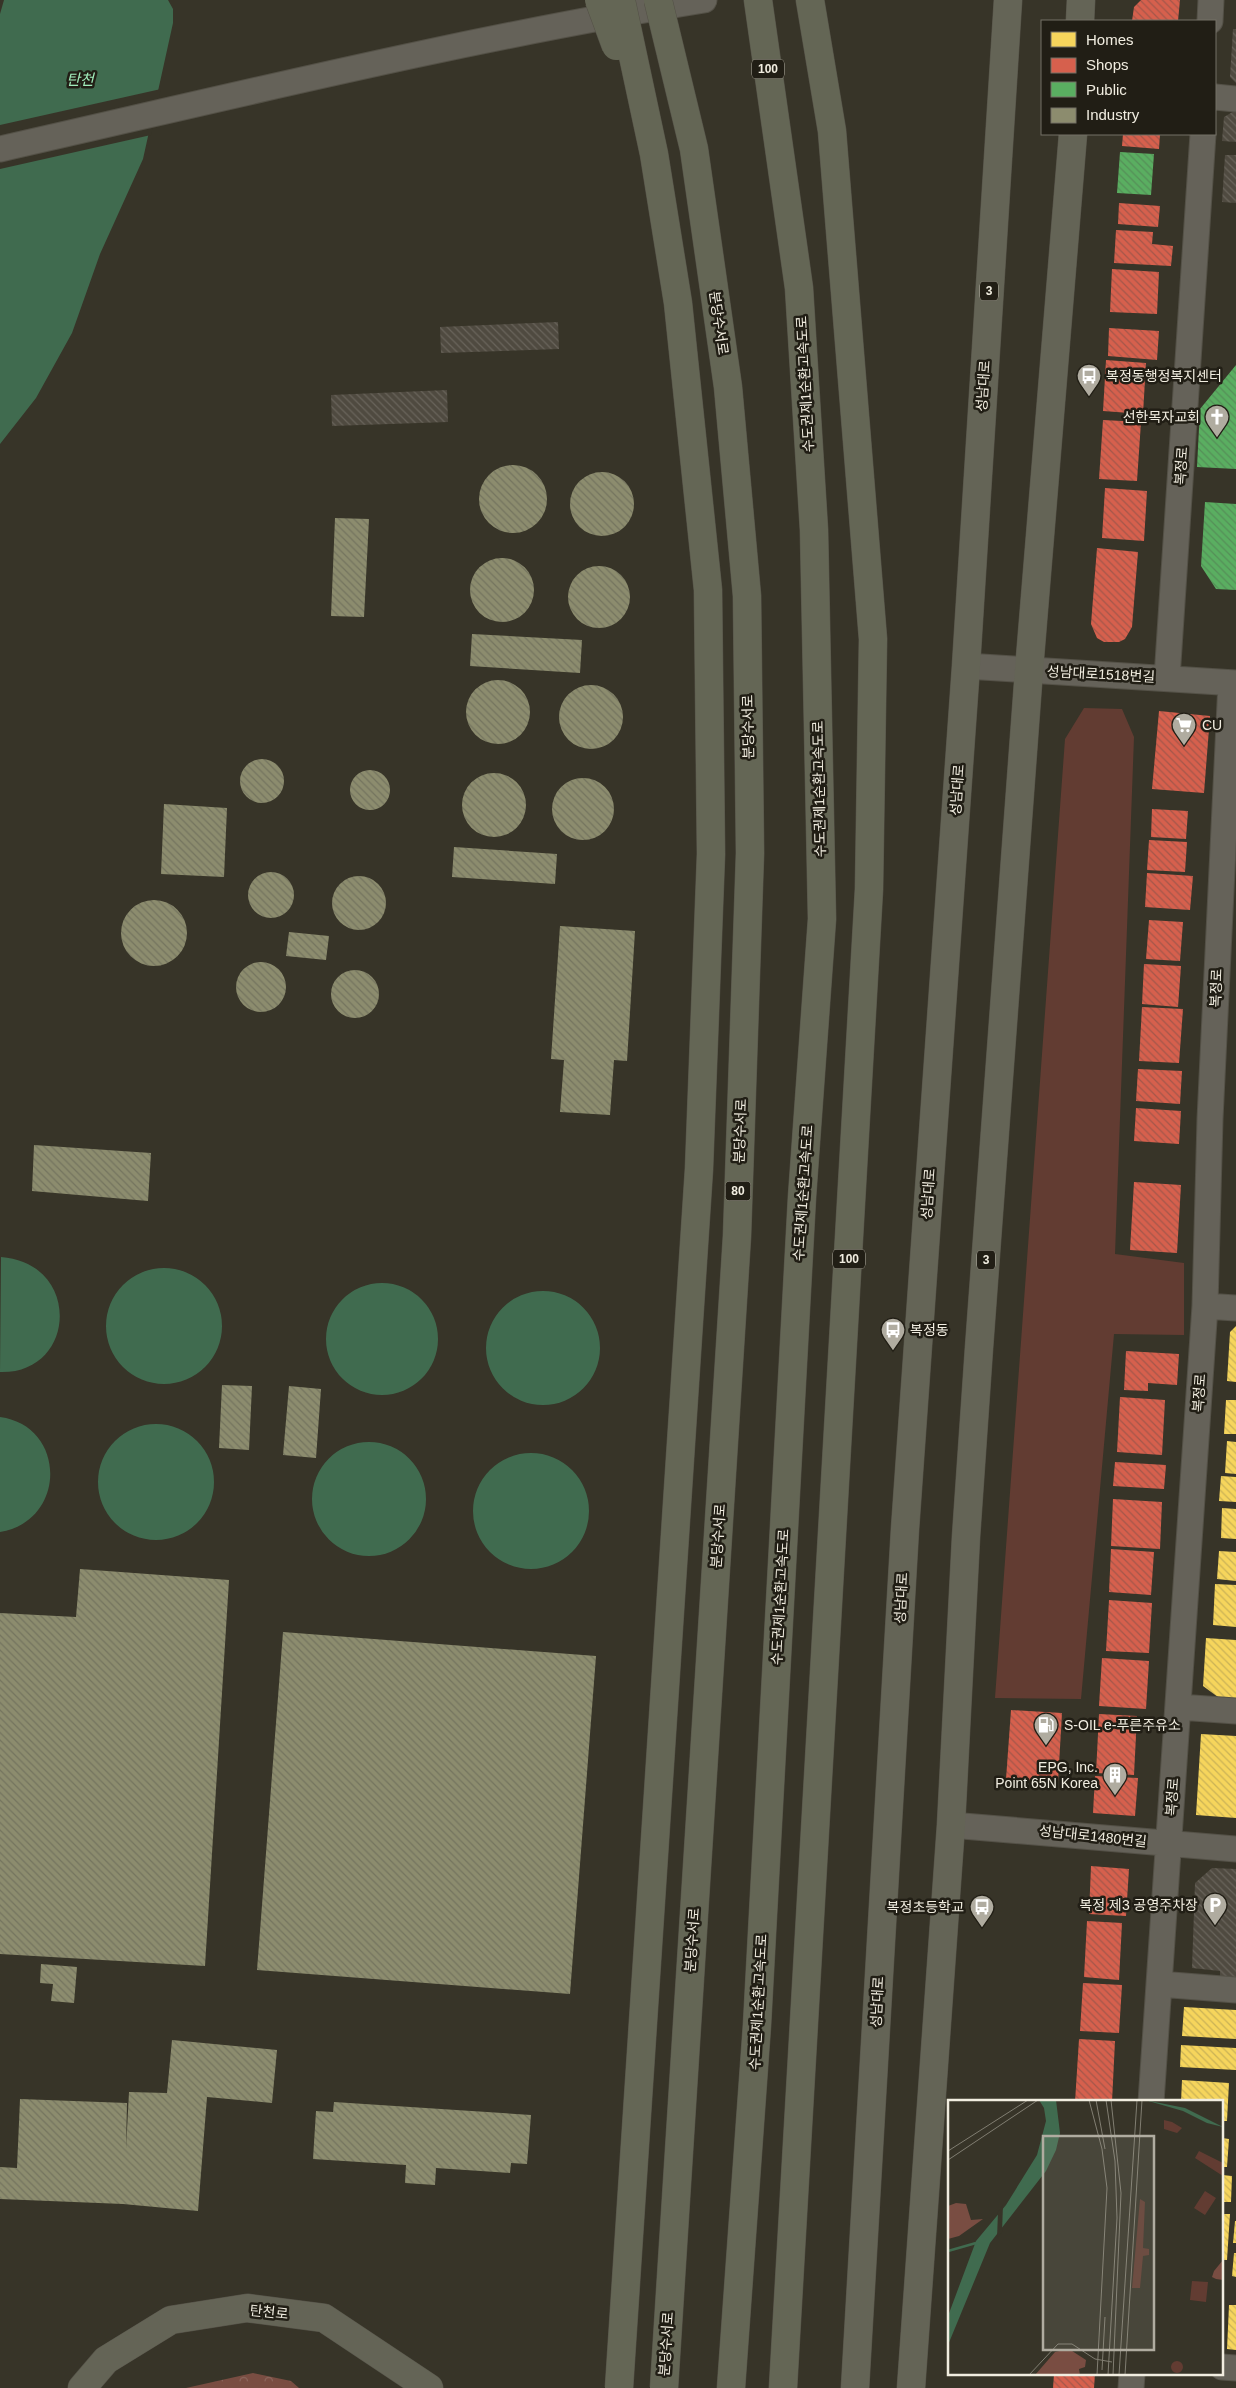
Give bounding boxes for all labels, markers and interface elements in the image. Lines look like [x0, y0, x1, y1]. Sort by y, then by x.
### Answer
legend [1041, 20, 1216, 135]
text: Homes [1086, 31, 1134, 48]
text: Shops [1086, 56, 1129, 73]
road number: 100 [752, 60, 784, 78]
water label: 탄천 [66, 71, 96, 88]
text: Public [1086, 81, 1127, 98]
text: Industry [1086, 106, 1140, 123]
road number: 3 [980, 282, 998, 300]
street label: 분당수서로 [707, 290, 731, 356]
street label: 수도권제1순환고속도로 [793, 315, 817, 453]
street label: 성남대로 [973, 360, 993, 412]
bus stop icon: 복정동행정복지센터 [1076, 363, 1102, 397]
place label: 복정동행정복지센터 [1106, 368, 1222, 384]
church icon: 선한목자교회 [1204, 404, 1230, 438]
place label: 선한목자교회 [1123, 409, 1200, 425]
street label: 복정로 [1172, 446, 1190, 486]
street label: 성남대로1518번길 [1046, 663, 1156, 685]
street label: 분당수서로 [739, 695, 757, 759]
supermarket icon: CU [1171, 712, 1197, 746]
place label: CU [1202, 717, 1222, 733]
street label: 수도권제1순환고속도로 [810, 720, 828, 857]
street label: 성남대로 [947, 764, 967, 816]
street label: 복정로 [1207, 968, 1225, 1008]
street label: 분당수서로 [731, 1098, 749, 1163]
street label: 수도권제1순환고속도로 [790, 1124, 816, 1262]
street label: 성남대로 [918, 1168, 938, 1220]
road number: 80 [726, 1182, 750, 1200]
road number: 100 [833, 1250, 865, 1268]
road number: 3 [977, 1250, 995, 1270]
bus stop icon: 복정동 [880, 1317, 906, 1351]
place label: 복정동 [910, 1322, 949, 1338]
street label: 복정로 [1190, 1373, 1208, 1413]
street label: 분당수서로 [708, 1503, 728, 1569]
street label: 수도권제1순환고속도로 [768, 1528, 792, 1666]
street label: 성남대로 [892, 1572, 910, 1624]
fuel station icon: S-OIL e-푸른주유소 [1033, 1712, 1059, 1746]
place label: S-OIL e-푸른주유소 [1064, 1717, 1181, 1733]
place label: EPG, Inc. Point 65N Korea [995, 1759, 1098, 1791]
building icon: EPG, Inc. Point 65N Korea [1102, 1762, 1128, 1796]
street label: 복정로 [1163, 1777, 1181, 1817]
street label: 성남대로1480번길 [1038, 1822, 1148, 1850]
parking icon: 복정 제3 공영주차장 [1202, 1892, 1228, 1926]
bus stop icon: 복정초등학교 [969, 1894, 995, 1928]
place label: 복정 제3 공영주차장 [1079, 1897, 1198, 1913]
place label: 복정초등학교 [887, 1899, 964, 1915]
street label: 분당수서로 [682, 1907, 702, 1973]
street label: 수도권제1순환고속도로 [746, 1933, 770, 2071]
street label: 성남대로 [868, 1976, 886, 2028]
inset map [948, 2100, 1224, 2376]
street label: 탄천로 [249, 2302, 289, 2322]
street label: 분당수서로 [656, 2311, 676, 2377]

